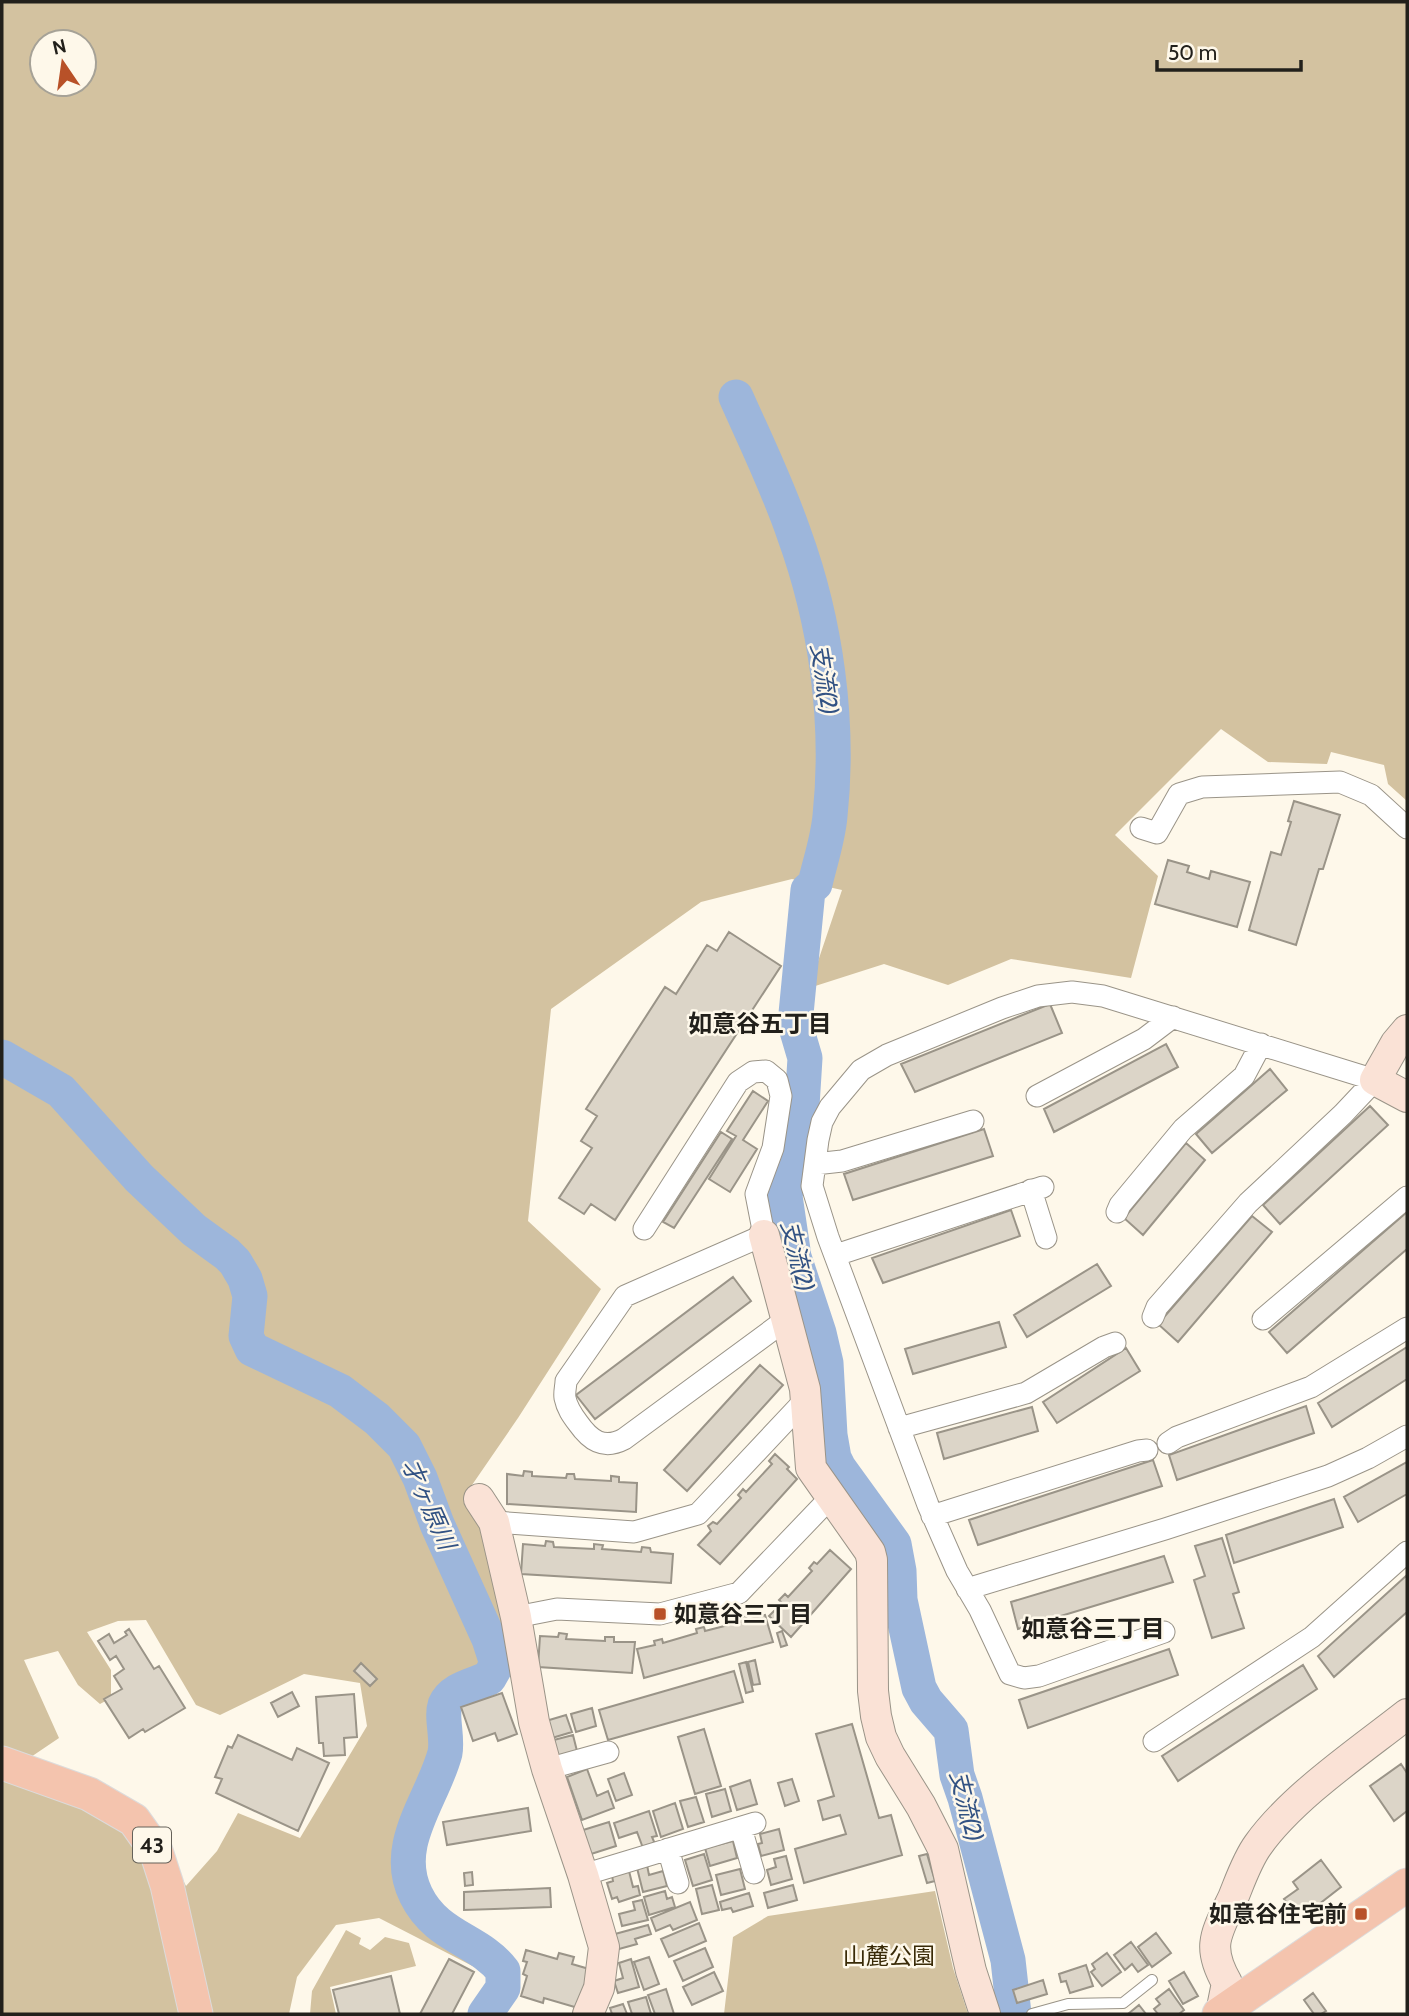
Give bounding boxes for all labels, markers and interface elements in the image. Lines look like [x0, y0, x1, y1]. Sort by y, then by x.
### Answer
north arrow [28, 28, 98, 98]
scale bar [1157, 28, 1300, 72]
text: N [50, 34, 68, 60]
text: 50 m [1168, 40, 1217, 65]
water label: 支流(2) [805, 641, 845, 717]
district label: 如意谷五丁目 [688, 1009, 832, 1038]
water label: 支流(2) [775, 1218, 821, 1294]
water label: 才ヶ原川 [396, 1454, 463, 1556]
place label: 如意谷三丁目 [674, 1600, 812, 1628]
marker: 如意谷三丁目 [652, 1606, 668, 1622]
district label: 如意谷三丁目 [1021, 1614, 1165, 1643]
water label: 支流(2) [944, 1768, 990, 1844]
road number: 43 [133, 1828, 171, 1862]
place label: 如意谷住宅前 [1209, 1900, 1347, 1928]
marker: 如意谷住宅前 [1353, 1906, 1369, 1922]
park label: 山麓公園 [843, 1942, 935, 1970]

